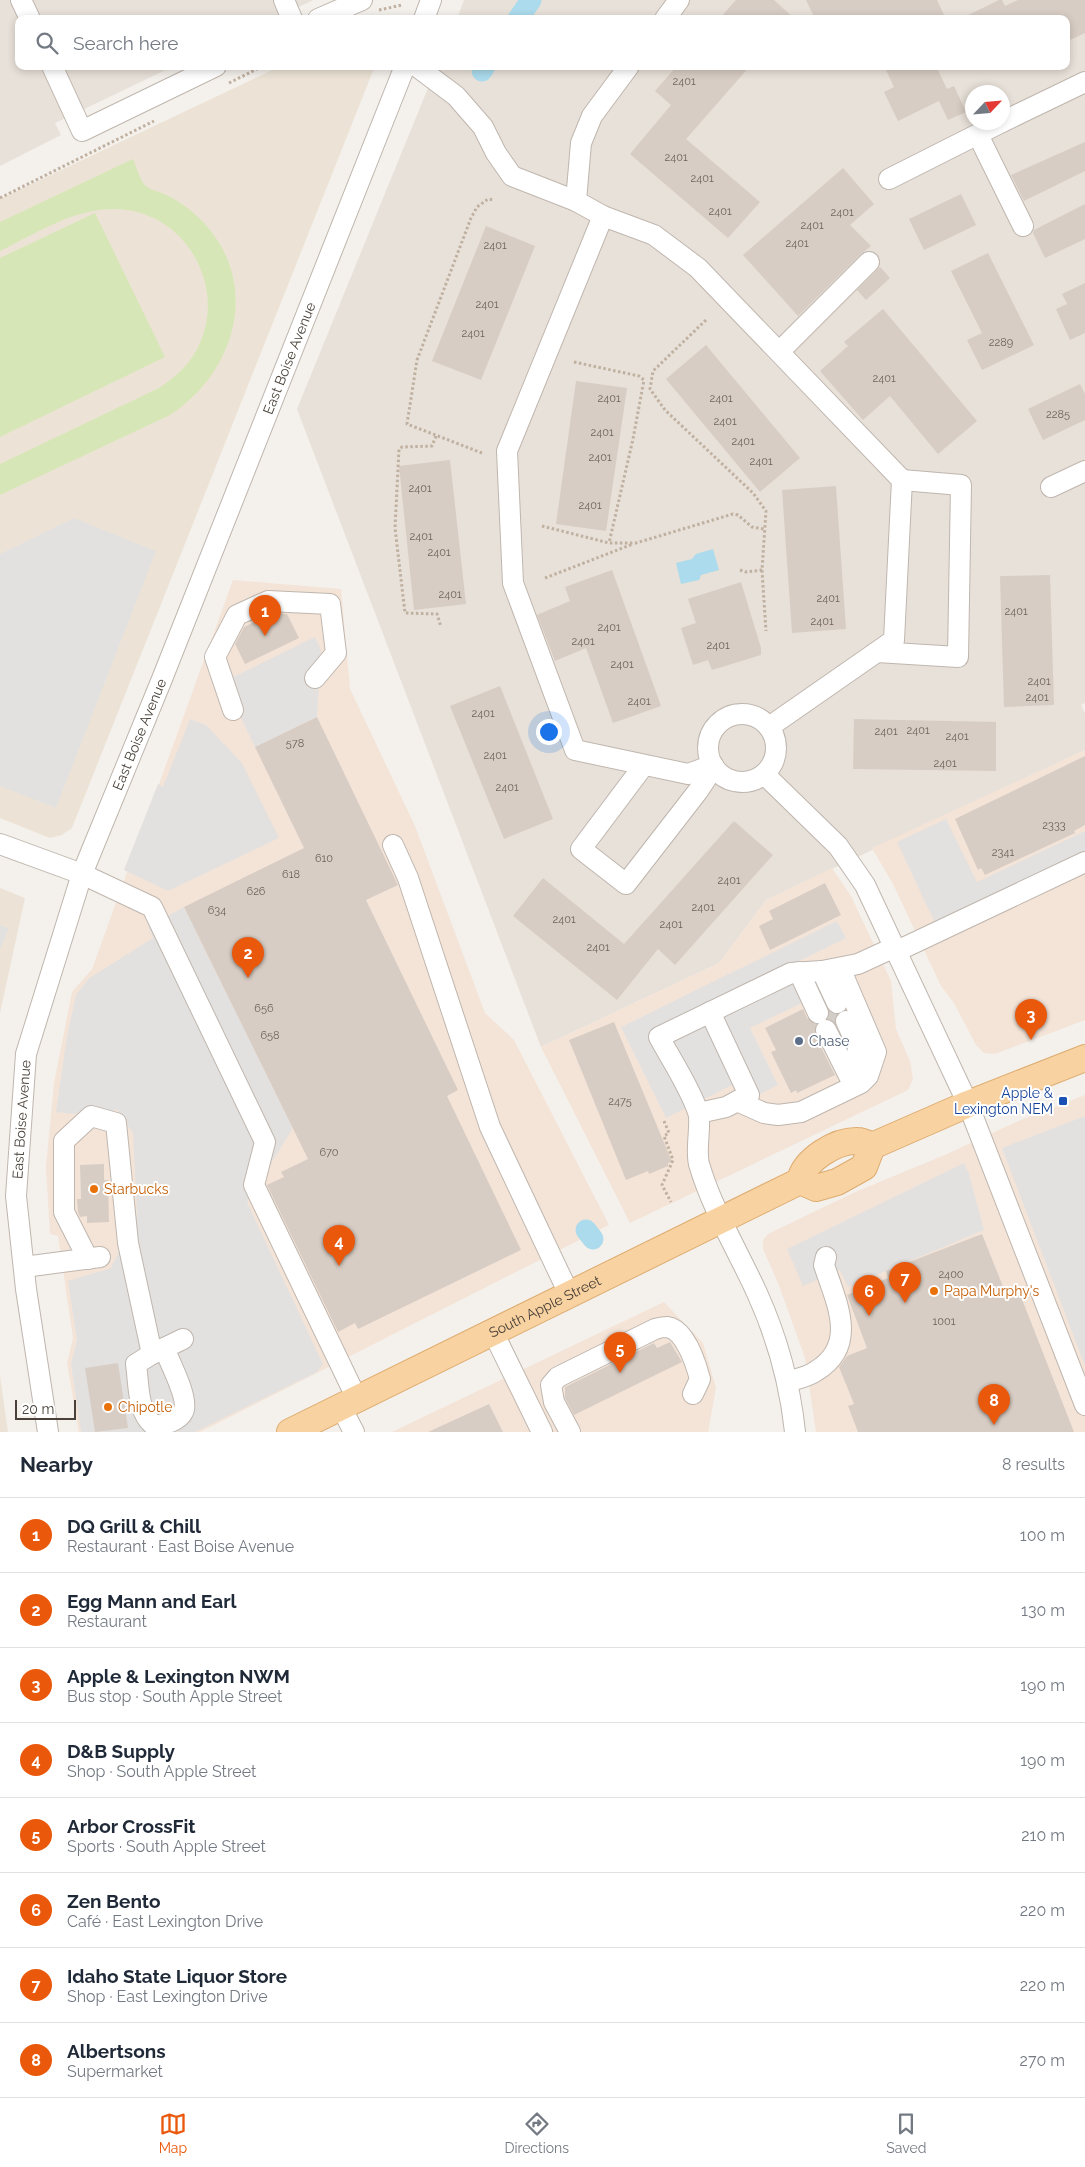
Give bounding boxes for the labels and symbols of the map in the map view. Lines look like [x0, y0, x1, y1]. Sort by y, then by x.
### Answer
house number: 2401 [672, 75, 696, 88]
north arrow [965, 85, 1010, 130]
house number: 2401 [664, 151, 688, 164]
house number: 2401 [690, 172, 714, 185]
house number: 2401 [708, 205, 732, 218]
house number: 2401 [830, 206, 854, 219]
house number: 2401 [800, 219, 824, 232]
house number: 2401 [785, 237, 809, 250]
house number: 2401 [483, 239, 507, 252]
house number: 2401 [475, 298, 499, 311]
street label: East Boise Avenue [260, 300, 319, 417]
house number: 2401 [461, 327, 485, 340]
house number: 2289 [989, 336, 1013, 349]
house number: 2401 [872, 372, 896, 385]
house number: 2401 [597, 392, 621, 405]
house number: 2401 [709, 392, 733, 405]
house number: 2285 [1046, 408, 1070, 421]
house number: 2401 [713, 415, 737, 428]
house number: 2401 [590, 426, 614, 439]
house number: 2401 [731, 435, 755, 448]
house number: 2401 [588, 451, 612, 464]
house number: 2401 [749, 455, 773, 468]
house number: 2401 [408, 482, 432, 495]
house number: 2401 [578, 499, 602, 512]
house number: 2401 [409, 530, 433, 543]
house number: 2401 [427, 546, 451, 559]
house number: 2401 [438, 588, 462, 601]
house number: 2401 [816, 592, 840, 605]
pin: 1 [249, 595, 281, 636]
house number: 2401 [1004, 605, 1028, 618]
house number: 2401 [810, 615, 834, 628]
house number: 2401 [597, 621, 621, 634]
house number: 2401 [571, 635, 595, 648]
house number: 2401 [706, 639, 730, 652]
house number: 2401 [610, 658, 634, 671]
house number: 2401 [1027, 675, 1051, 688]
street label: East Boise Avenue [109, 676, 169, 793]
house number: 2401 [1025, 691, 1049, 704]
house number: 2401 [627, 695, 651, 708]
house number: 2401 [471, 707, 495, 720]
your location [536, 719, 562, 745]
house number: 2401 [906, 724, 930, 737]
house number: 2401 [874, 725, 898, 738]
house number: 2401 [945, 730, 969, 743]
house number: 578 [286, 737, 304, 750]
house number: 2401 [483, 749, 507, 762]
house number: 2401 [933, 757, 957, 770]
house number: 2401 [495, 781, 519, 794]
house number: 2333 [1042, 819, 1066, 832]
house number: 2341 [992, 846, 1014, 859]
house number: 610 [315, 852, 333, 865]
house number: 618 [282, 868, 300, 881]
house number: 2401 [717, 874, 741, 887]
house number: 626 [247, 885, 266, 898]
house number: 2401 [691, 901, 715, 914]
house number: 634 [208, 904, 226, 917]
house number: 2401 [552, 913, 576, 926]
house number: 2401 [659, 918, 683, 931]
pin: 2 [232, 937, 264, 978]
house number: 2401 [586, 941, 610, 954]
pin: 3 [1015, 999, 1047, 1040]
house number: 656 [254, 1002, 274, 1015]
house number: 658 [260, 1029, 280, 1042]
place label: Chase [809, 1033, 849, 1049]
marker: Chase [793, 1035, 805, 1047]
street label: East Boise Avenue [9, 1059, 34, 1179]
place label: Apple & Lexington NEM [954, 1085, 1054, 1117]
house number: 2475 [608, 1095, 632, 1108]
marker: Apple & Lexington NEM [1057, 1095, 1069, 1107]
house number: 670 [319, 1146, 339, 1159]
place label: Starbucks [104, 1181, 169, 1197]
marker: Starbucks [88, 1183, 100, 1195]
pin: 4 [323, 1225, 355, 1266]
pin: 7 [889, 1262, 921, 1303]
house number: 2400 [938, 1268, 964, 1281]
street label: South Apple Street [486, 1272, 604, 1341]
pin: 6 [853, 1275, 885, 1316]
place label: Papa Murphy's [944, 1283, 1039, 1299]
marker: Papa Murphy's [928, 1285, 940, 1297]
house number: 1001 [933, 1315, 956, 1328]
pin: 5 [604, 1332, 636, 1373]
pin: 8 [978, 1384, 1010, 1425]
scale bar [15, 1397, 76, 1420]
place label: Chipotle [118, 1399, 172, 1415]
marker: Chipotle [102, 1401, 114, 1413]

